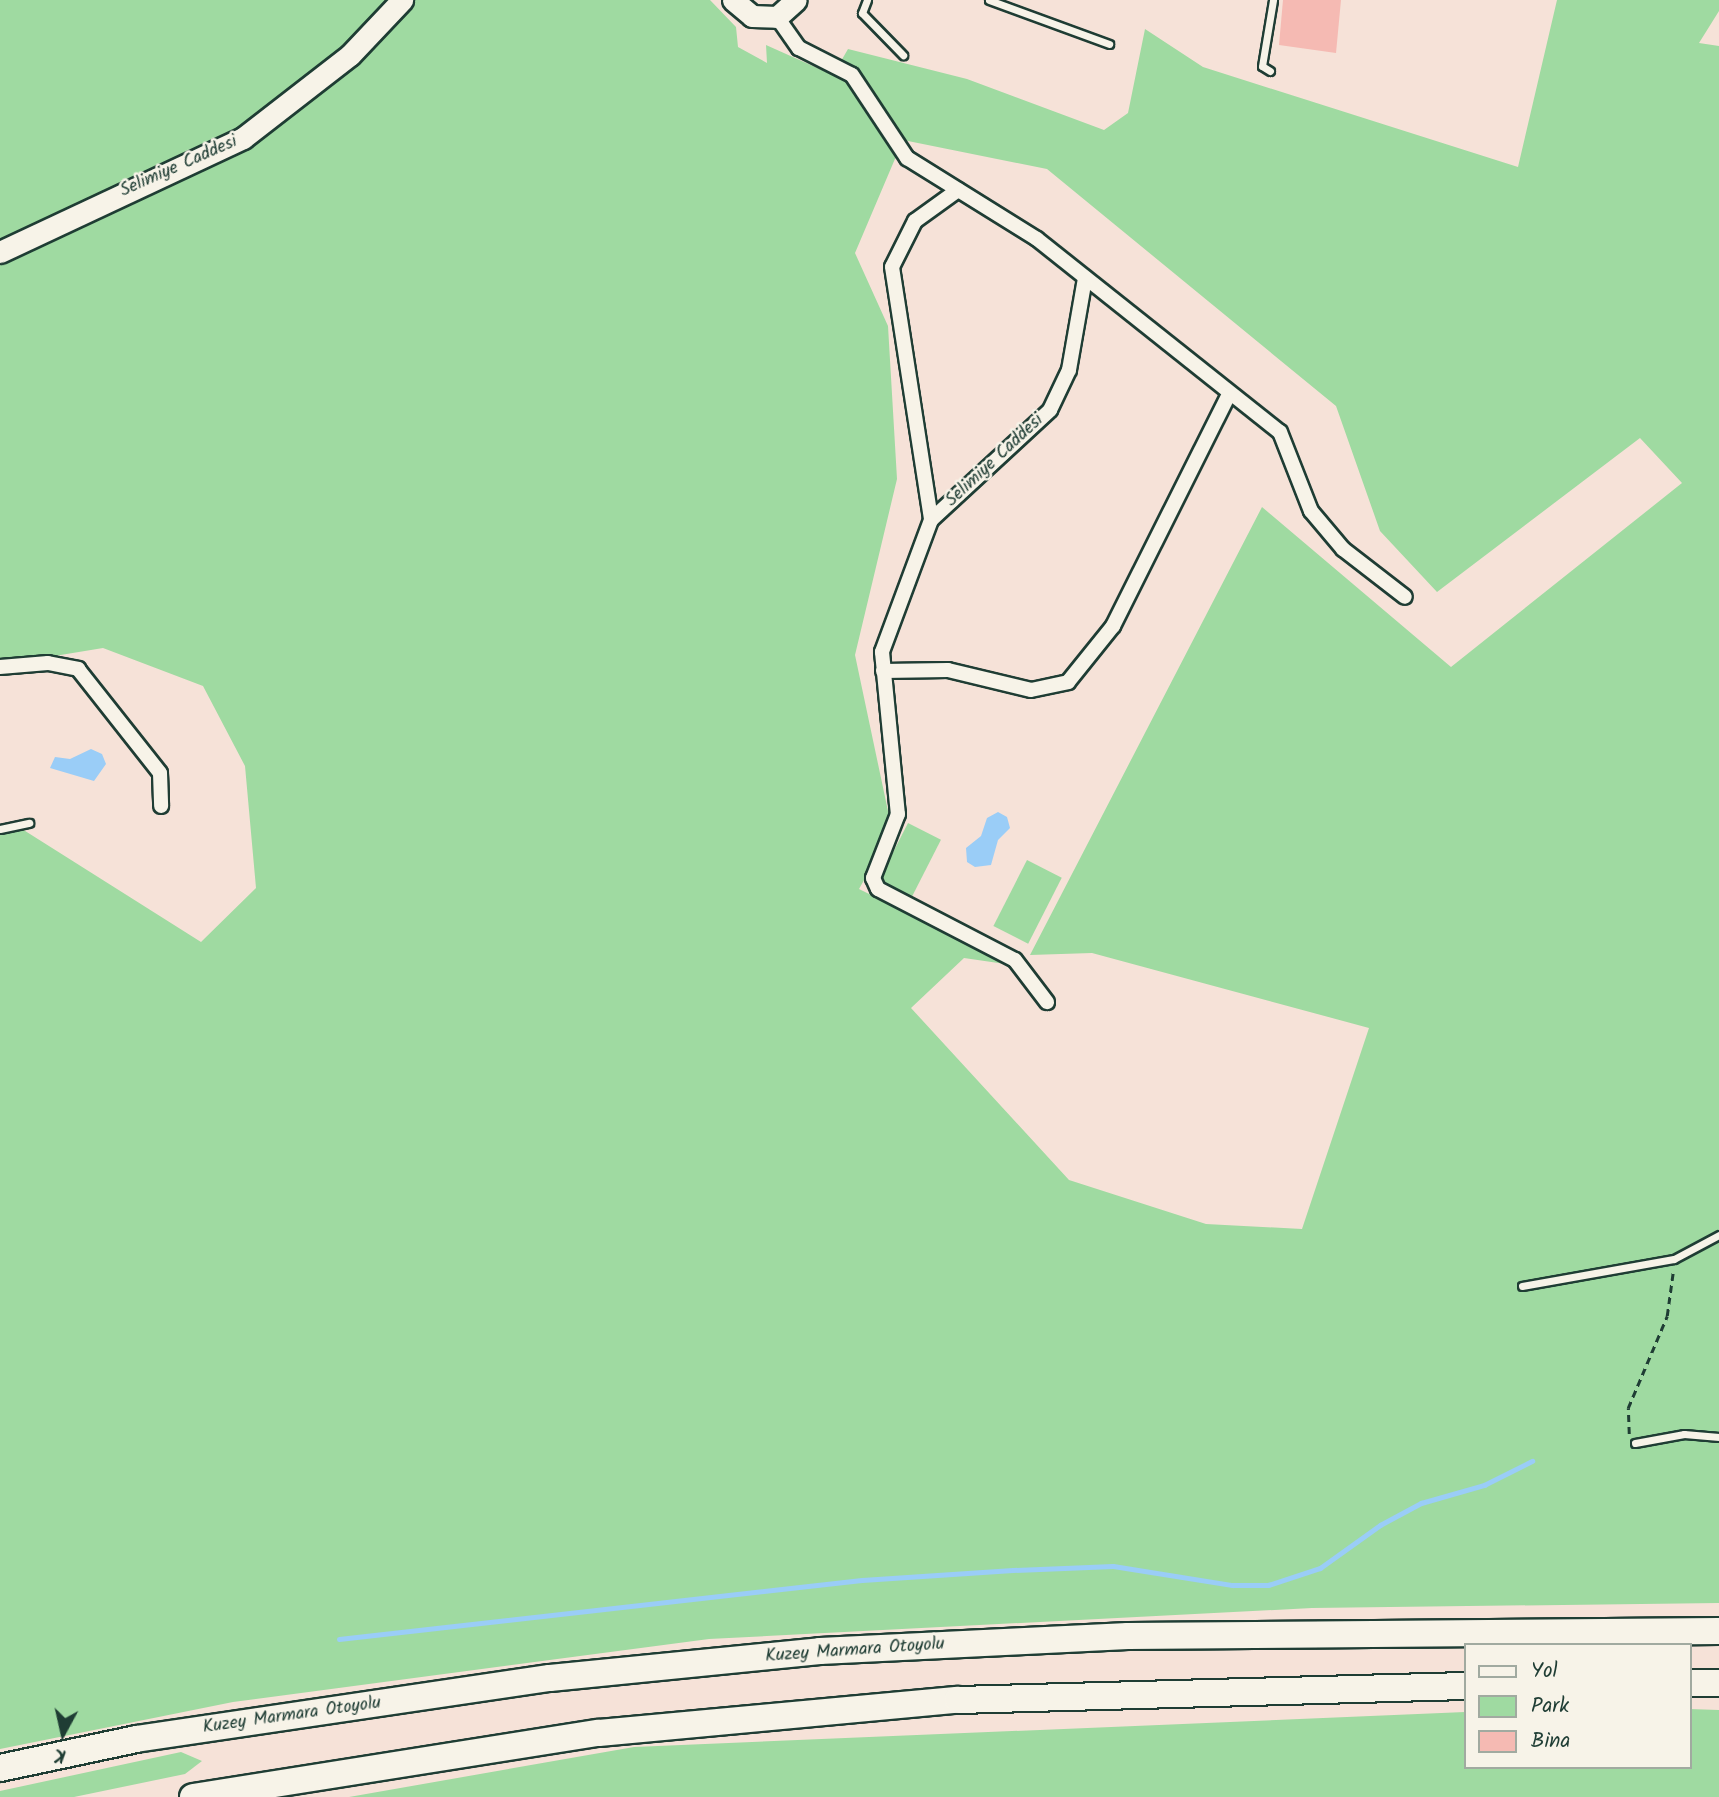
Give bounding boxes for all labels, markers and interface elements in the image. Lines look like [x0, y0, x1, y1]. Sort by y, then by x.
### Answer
street label: Selimiye Caddesi [117, 132, 241, 202]
street label: Selimiye Caddesi [942, 410, 1048, 512]
street label: Kuzey Marmara Otoyolu [765, 1634, 945, 1668]
legend [1464, 1643, 1691, 1769]
text: Yol [1531, 1655, 1558, 1688]
text: Park [1531, 1690, 1569, 1723]
street label: Kuzey Marmara Otoyolu [201, 1693, 383, 1739]
north arrow [28, 1699, 98, 1769]
text: Bina [1531, 1725, 1570, 1758]
text: K [52, 1739, 68, 1770]

